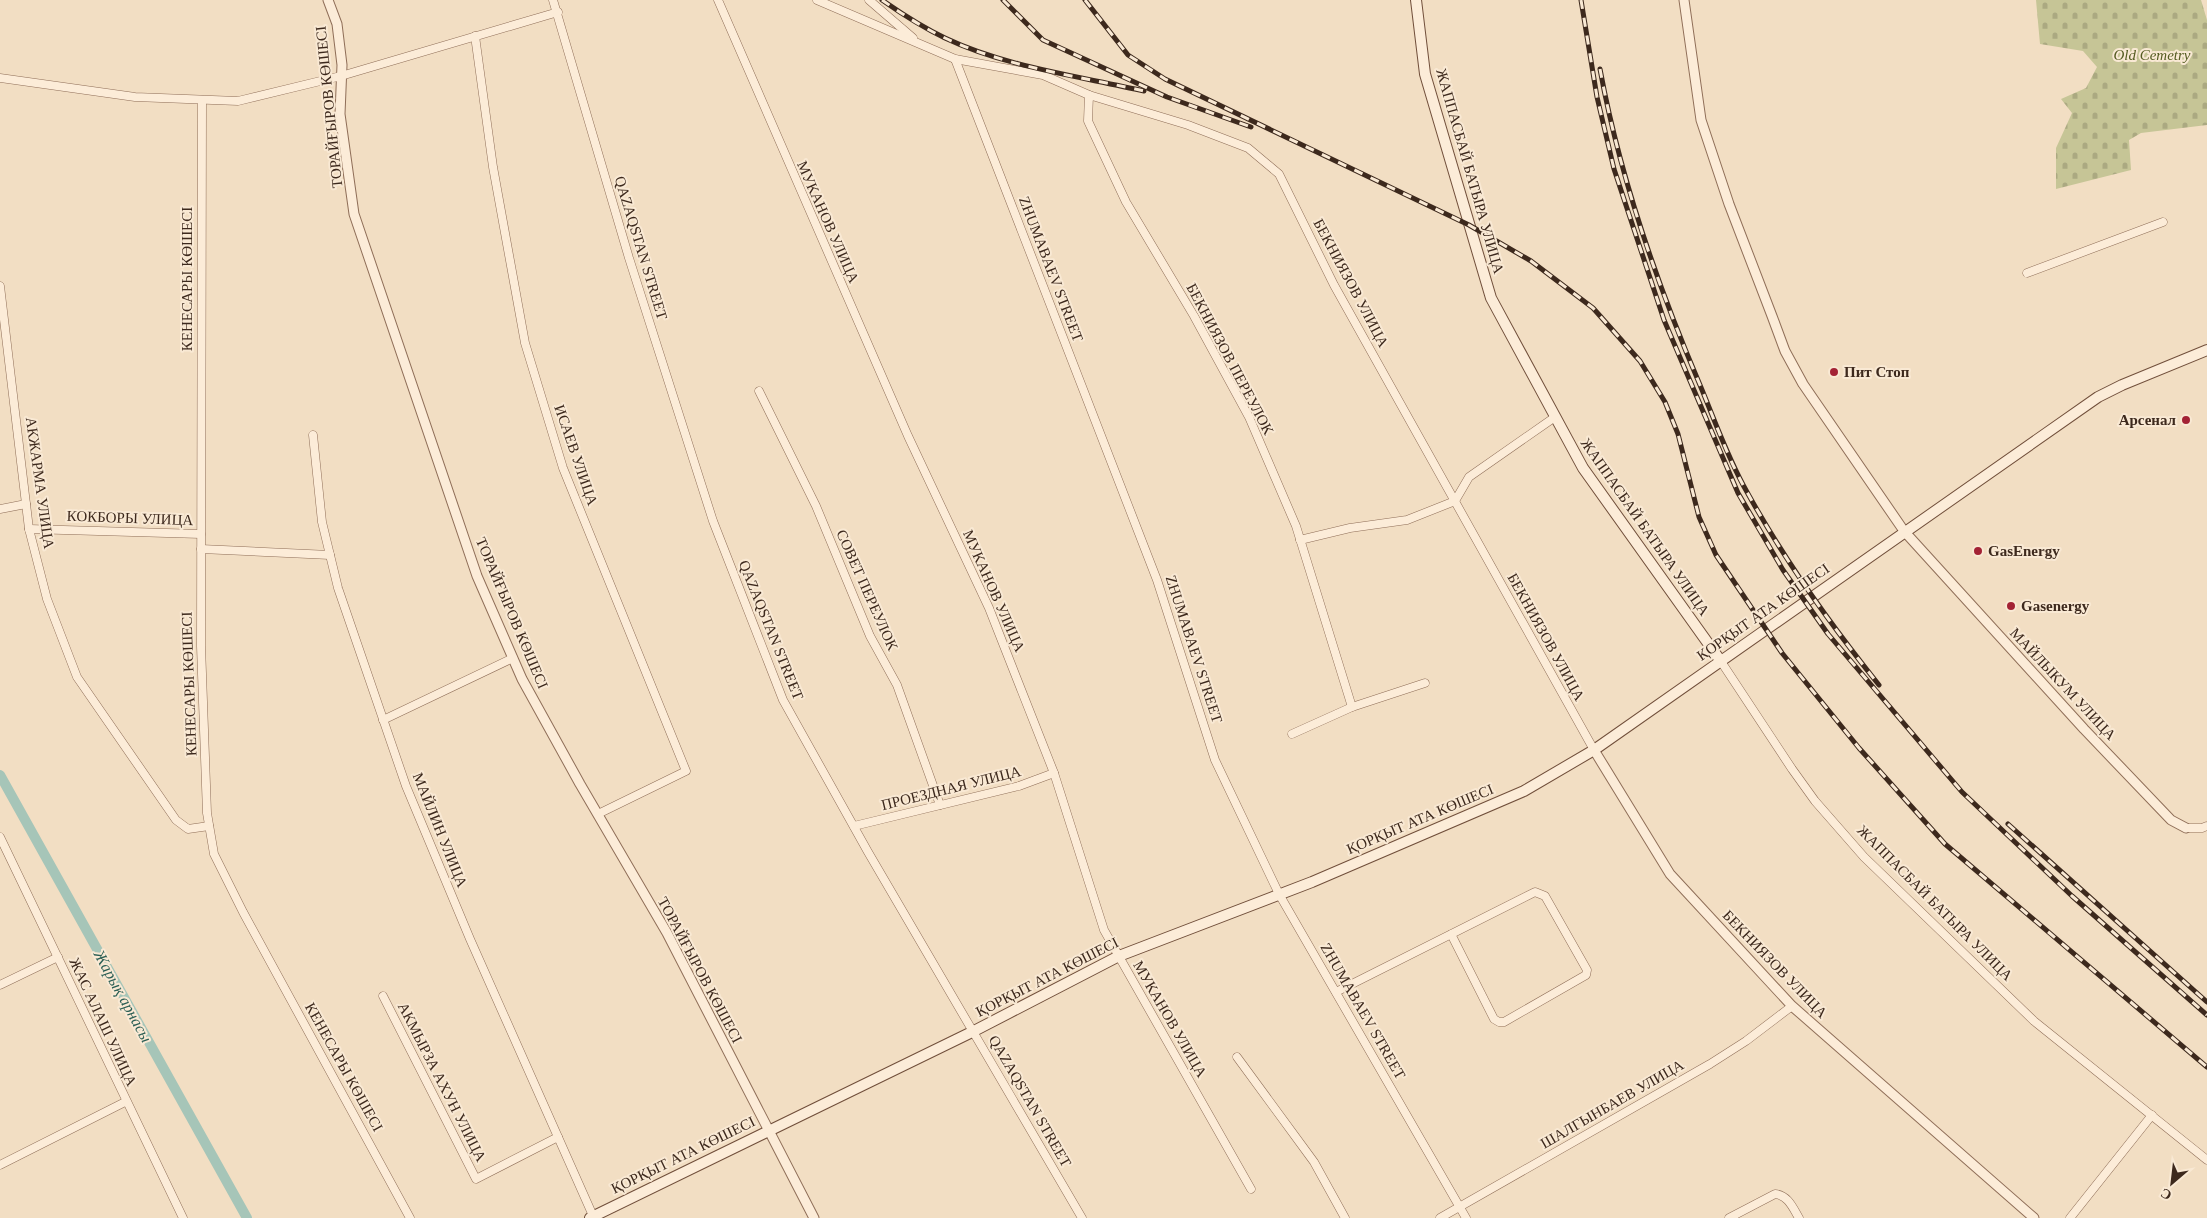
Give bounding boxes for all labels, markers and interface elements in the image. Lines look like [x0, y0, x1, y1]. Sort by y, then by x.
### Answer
street label: ТОРАЙҒЫРОВ КӨШЕСІ [313, 25, 345, 189]
park label: Old Cemetry [2113, 47, 2191, 63]
street label: ЖАППАСБАЙ БАТЫРА УЛИЦА [1433, 67, 1507, 276]
street label: МУКАНОВ УЛИЦА [794, 159, 862, 286]
street label: QAZAQSTAN STREET [612, 174, 670, 322]
street label: ZHUMABAEV STREET [1016, 194, 1086, 344]
street label: КЕНЕСАРЫ КӨШЕСІ [179, 207, 195, 351]
street label: БЕКНИЯЗОВ УЛИЦА [1310, 216, 1392, 350]
street label: БЕКНИЯЗОВ ПЕРЕУЛОК [1183, 281, 1277, 438]
place label: Пит Стоп [1844, 364, 1910, 380]
marker: Пит Стоп [1828, 366, 1840, 378]
street label: ИСАЕВ УЛИЦА [551, 403, 601, 508]
place label: Арсенал [2119, 412, 2177, 428]
marker: Арсенал [2180, 414, 2192, 426]
street label: АКЖАРМА УЛИЦА [23, 416, 57, 550]
street label: ЖАППАСБАЙ БАТЫРА УЛИЦА [1577, 435, 1713, 619]
street label: КОКБОРЫ УЛИЦА [66, 508, 194, 528]
street label: СОВЕТ ПЕРЕУЛОК [833, 527, 901, 654]
street label: МУКАНОВ УЛИЦА [960, 528, 1028, 655]
street label: ТОРАЙҒЫРОВ КӨШЕСІ [473, 535, 551, 691]
place label: GasEnergy [1988, 543, 2060, 559]
marker: GasEnergy [1972, 545, 1984, 557]
street label: QAZAQSTAN STREET [736, 558, 806, 702]
street label: ҚОРҚЫТ АТА КӨШЕСІ [1694, 560, 1832, 664]
street label: БЕКНИЯЗОВ УЛИЦА [1504, 571, 1588, 704]
street label: ZHUMABAEV STREET [1163, 573, 1225, 725]
place label: Gasenergy [2021, 598, 2090, 614]
marker: Gasenergy [2005, 600, 2017, 612]
street label: КЕНЕСАРЫ КӨШЕСІ [178, 611, 200, 757]
street label: МАЙЛЫКУМ УЛИЦА [2007, 625, 2119, 743]
street label: ПРОЕЗДНАЯ УЛИЦА [879, 763, 1023, 813]
street label: МАЙЛИН УЛИЦА [410, 770, 470, 890]
street label: ҚОРҚЫТ АТА КӨШЕСІ [1344, 781, 1496, 857]
street label: ЖАППАСБАЙ БАТЫРА УЛИЦА [1854, 822, 2016, 984]
street label: ТОРАЙҒЫРОВ КӨШЕСІ [655, 894, 745, 1046]
street label: БЕКНИЯЗОВ УЛИЦА [1720, 907, 1831, 1021]
street label: ҚОРҚЫТ АТА КӨШЕСІ [973, 934, 1121, 1020]
street label: ZHUMABAEV STREET [1317, 940, 1409, 1082]
water label: Жарық арнасы [89, 946, 155, 1046]
street label: ЖАС АЛАШ УЛИЦА [66, 955, 140, 1089]
street label: МУКАНОВ УЛИЦА [1130, 958, 1210, 1080]
street label: КЕНЕСАРЫ КӨШЕСІ [302, 1000, 386, 1134]
street label: АКМЫРЗА АХУН УЛИЦА [395, 1000, 489, 1164]
street label: QAZAQSTAN STREET [986, 1032, 1074, 1170]
street label: ШАЛГЫНБАЕВ УЛИЦА [1538, 1056, 1686, 1152]
street label: ҚОРҚЫТ АТА КӨШЕСІ [609, 1113, 757, 1197]
north arrow [2147, 1158, 2197, 1208]
text: С [2158, 1185, 2174, 1203]

